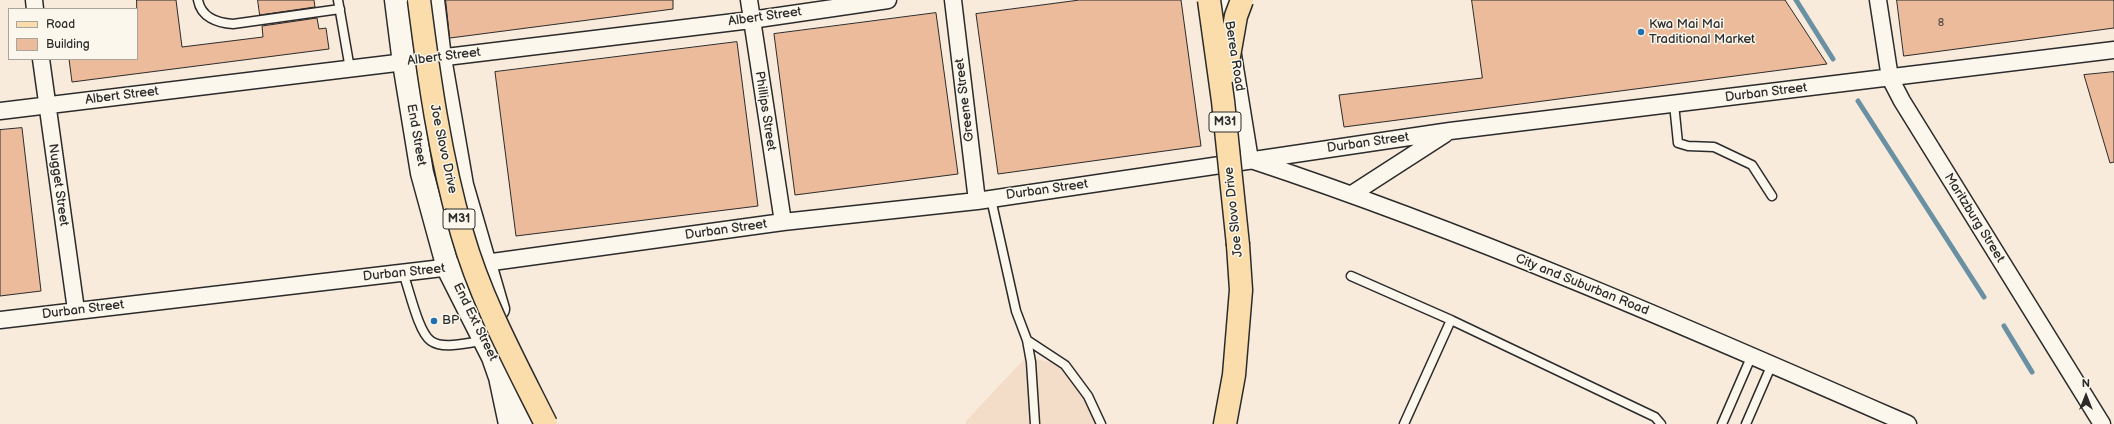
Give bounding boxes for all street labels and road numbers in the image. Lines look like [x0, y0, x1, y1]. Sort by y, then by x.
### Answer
street label: Albert Street [727, 4, 803, 30]
street label: Berea Road [1221, 20, 1247, 92]
street label: Albert Street [406, 45, 482, 69]
street label: Greene Street [952, 57, 978, 143]
street label: Phillips Street [751, 70, 779, 152]
street label: Durban Street [1724, 80, 1808, 106]
street label: Albert Street [84, 84, 160, 108]
street label: End Street [403, 103, 429, 167]
street label: Joe Slovo Drive [426, 103, 460, 195]
road number: M31 [1209, 112, 1241, 132]
street label: Durban Street [1326, 130, 1410, 156]
street label: Nugget Street [45, 143, 71, 227]
street label: Joe Slovo Drive [1222, 166, 1246, 258]
street label: Maritzburg Street [1940, 171, 2008, 265]
street label: Durban Street [1005, 177, 1089, 203]
road number: M31 [443, 209, 475, 229]
street label: Durban Street [684, 217, 768, 243]
street label: City and Suburban Road [1513, 251, 1651, 319]
street label: Durban Street [362, 261, 446, 285]
street label: End Ext Street [449, 281, 501, 363]
street label: Durban Street [41, 297, 125, 323]

